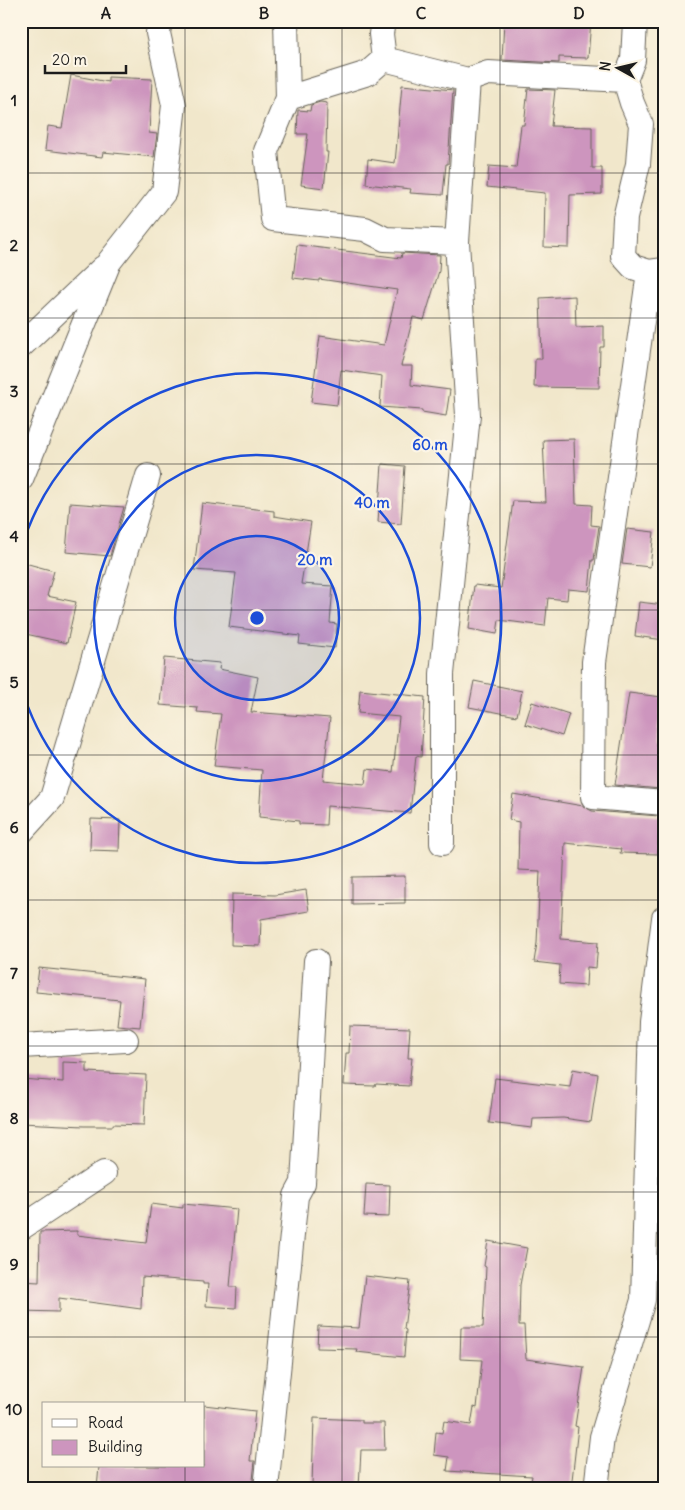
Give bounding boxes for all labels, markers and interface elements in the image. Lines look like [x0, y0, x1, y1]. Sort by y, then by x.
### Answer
text: A [101, 3, 111, 23]
text: B [259, 3, 270, 23]
text: C [416, 3, 427, 23]
text: D [573, 3, 585, 23]
scale bar [45, 42, 126, 74]
north arrow [592, 42, 642, 92]
text: 20 m [52, 50, 87, 69]
text: N [596, 60, 615, 72]
text: 1 [11, 90, 17, 110]
text: 2 [10, 235, 19, 255]
text: 3 [9, 381, 19, 401]
text: 60 m [412, 435, 448, 454]
text: 40 m [354, 493, 390, 512]
text: 4 [9, 526, 19, 546]
text: 20 m [298, 550, 332, 569]
centre of rings [248, 609, 266, 627]
text: 5 [9, 672, 19, 692]
text: 6 [9, 817, 19, 837]
text: 7 [10, 963, 18, 983]
text: 8 [9, 1108, 19, 1128]
text: 9 [9, 1254, 19, 1274]
text: 10 [6, 1399, 22, 1419]
legend [42, 1402, 205, 1468]
text: Road [88, 1413, 123, 1432]
text: Building [88, 1437, 143, 1456]

